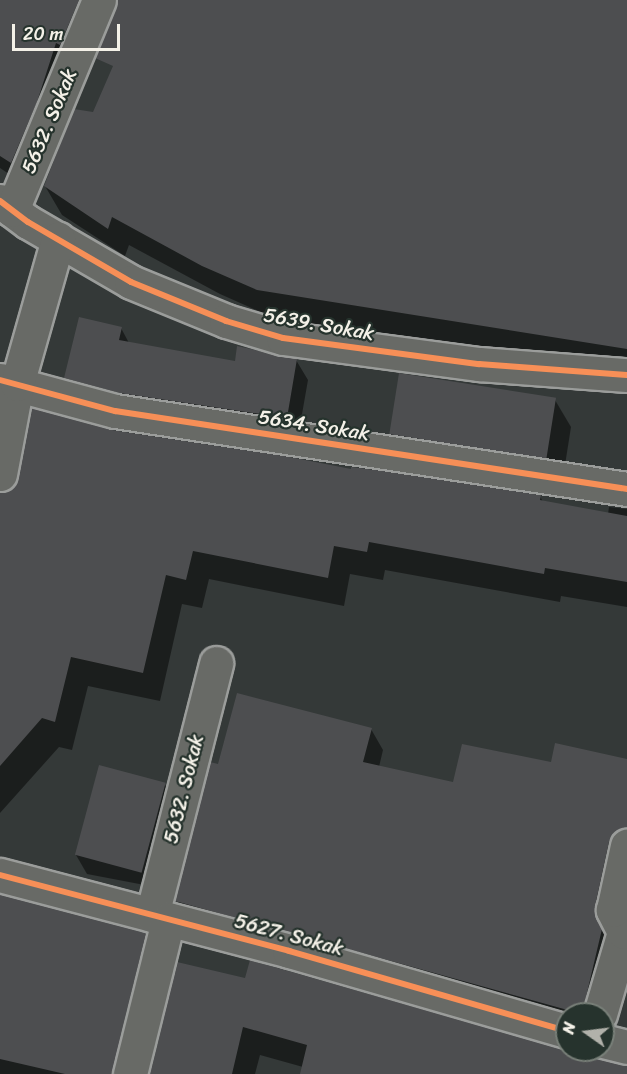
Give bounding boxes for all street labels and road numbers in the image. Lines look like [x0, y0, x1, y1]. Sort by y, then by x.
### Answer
street label: 5632. Sokak [16, 65, 82, 177]
street label: 5639. Sokak [262, 302, 376, 346]
street label: 5634. Sokak [257, 404, 371, 446]
street label: 5632. Sokak [159, 732, 209, 846]
street label: 5627. Sokak [232, 909, 346, 961]

